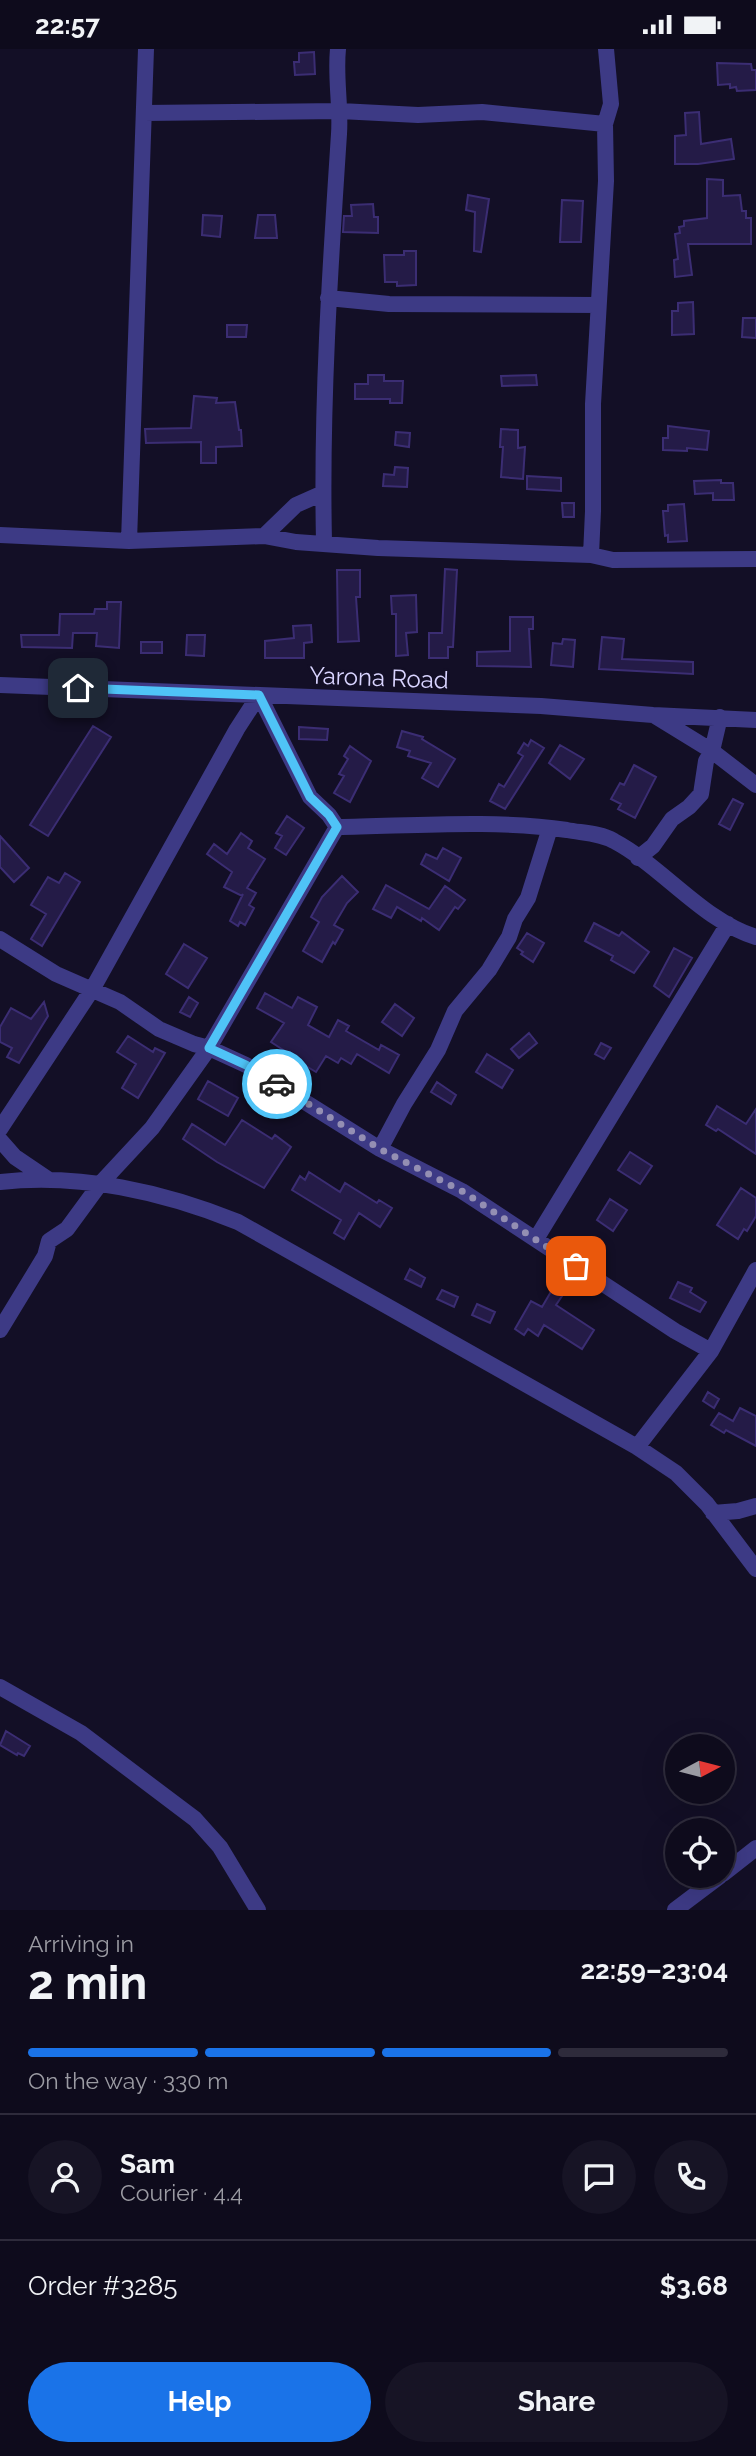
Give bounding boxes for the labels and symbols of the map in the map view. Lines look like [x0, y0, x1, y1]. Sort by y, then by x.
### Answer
pin [48, 658, 108, 718]
street label: Yarona Road [309, 661, 449, 694]
courier [242, 1049, 312, 1119]
pin [546, 1236, 606, 1296]
north arrow [665, 1734, 735, 1804]

